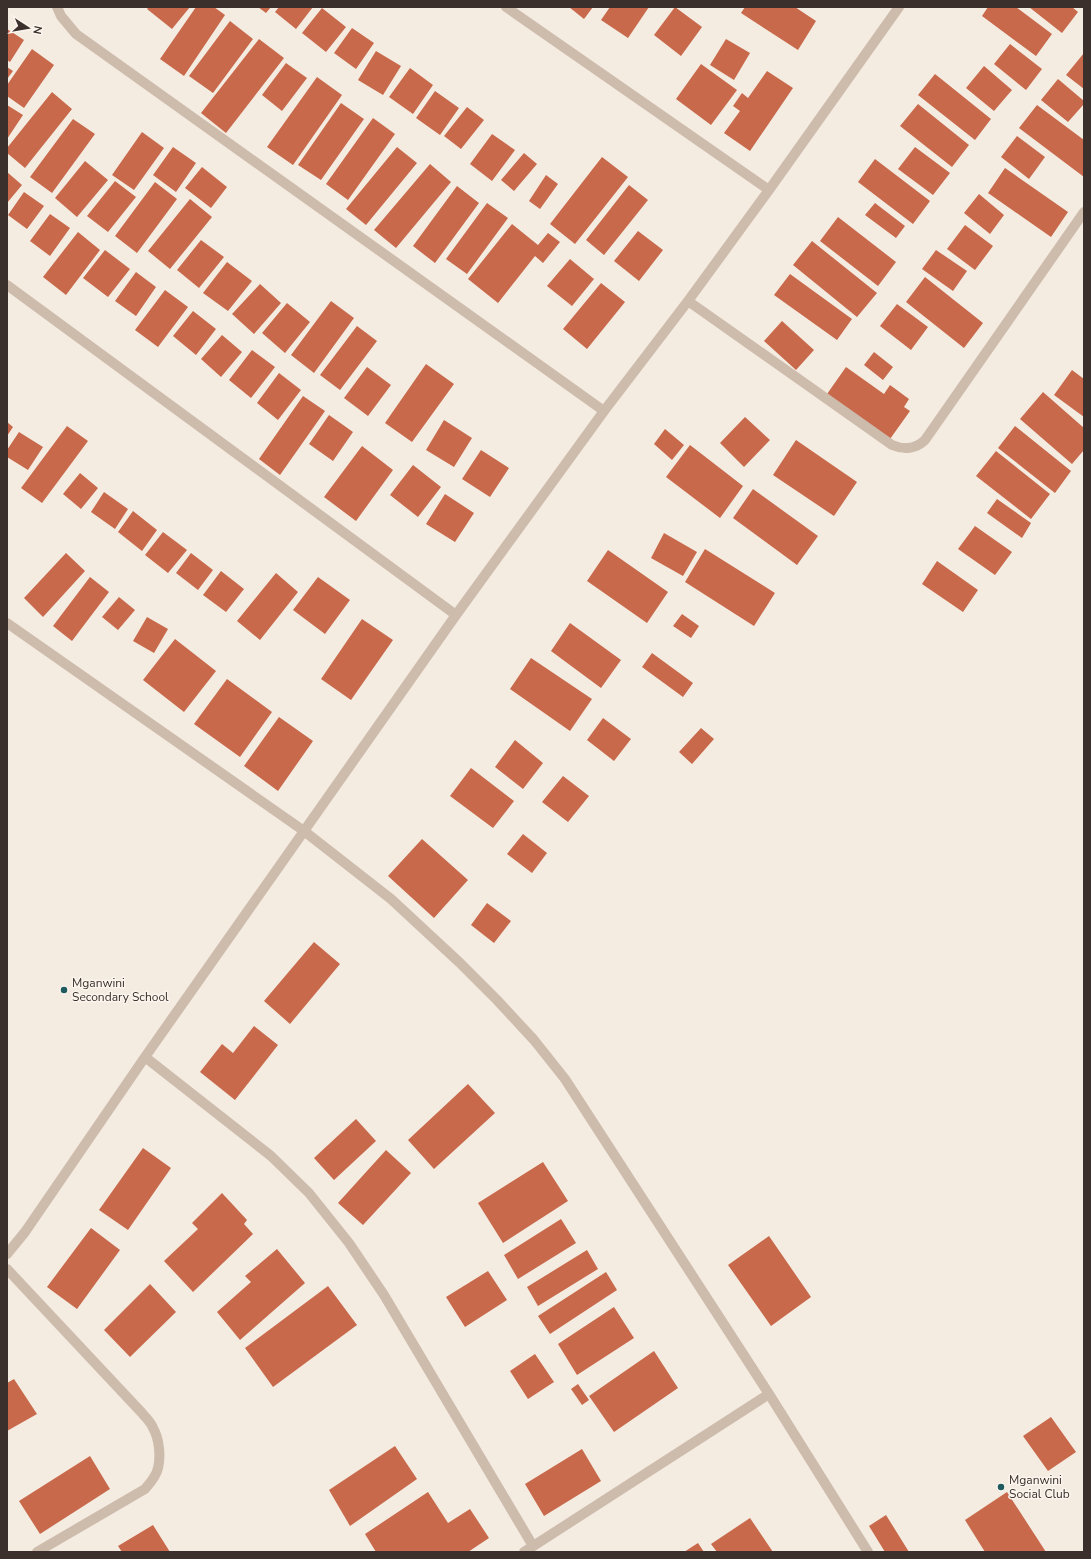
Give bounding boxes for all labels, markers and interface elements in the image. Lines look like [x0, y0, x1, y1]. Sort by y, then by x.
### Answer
north arrow [8, 8, 48, 48]
text: N [29, 24, 45, 36]
place label: Mganwini Secondary School [72, 975, 169, 1005]
marker: Mganwini Secondary School [59, 985, 69, 995]
place label: Mganwini Social Club [1009, 1472, 1070, 1502]
marker: Mganwini Social Club [996, 1482, 1006, 1492]

